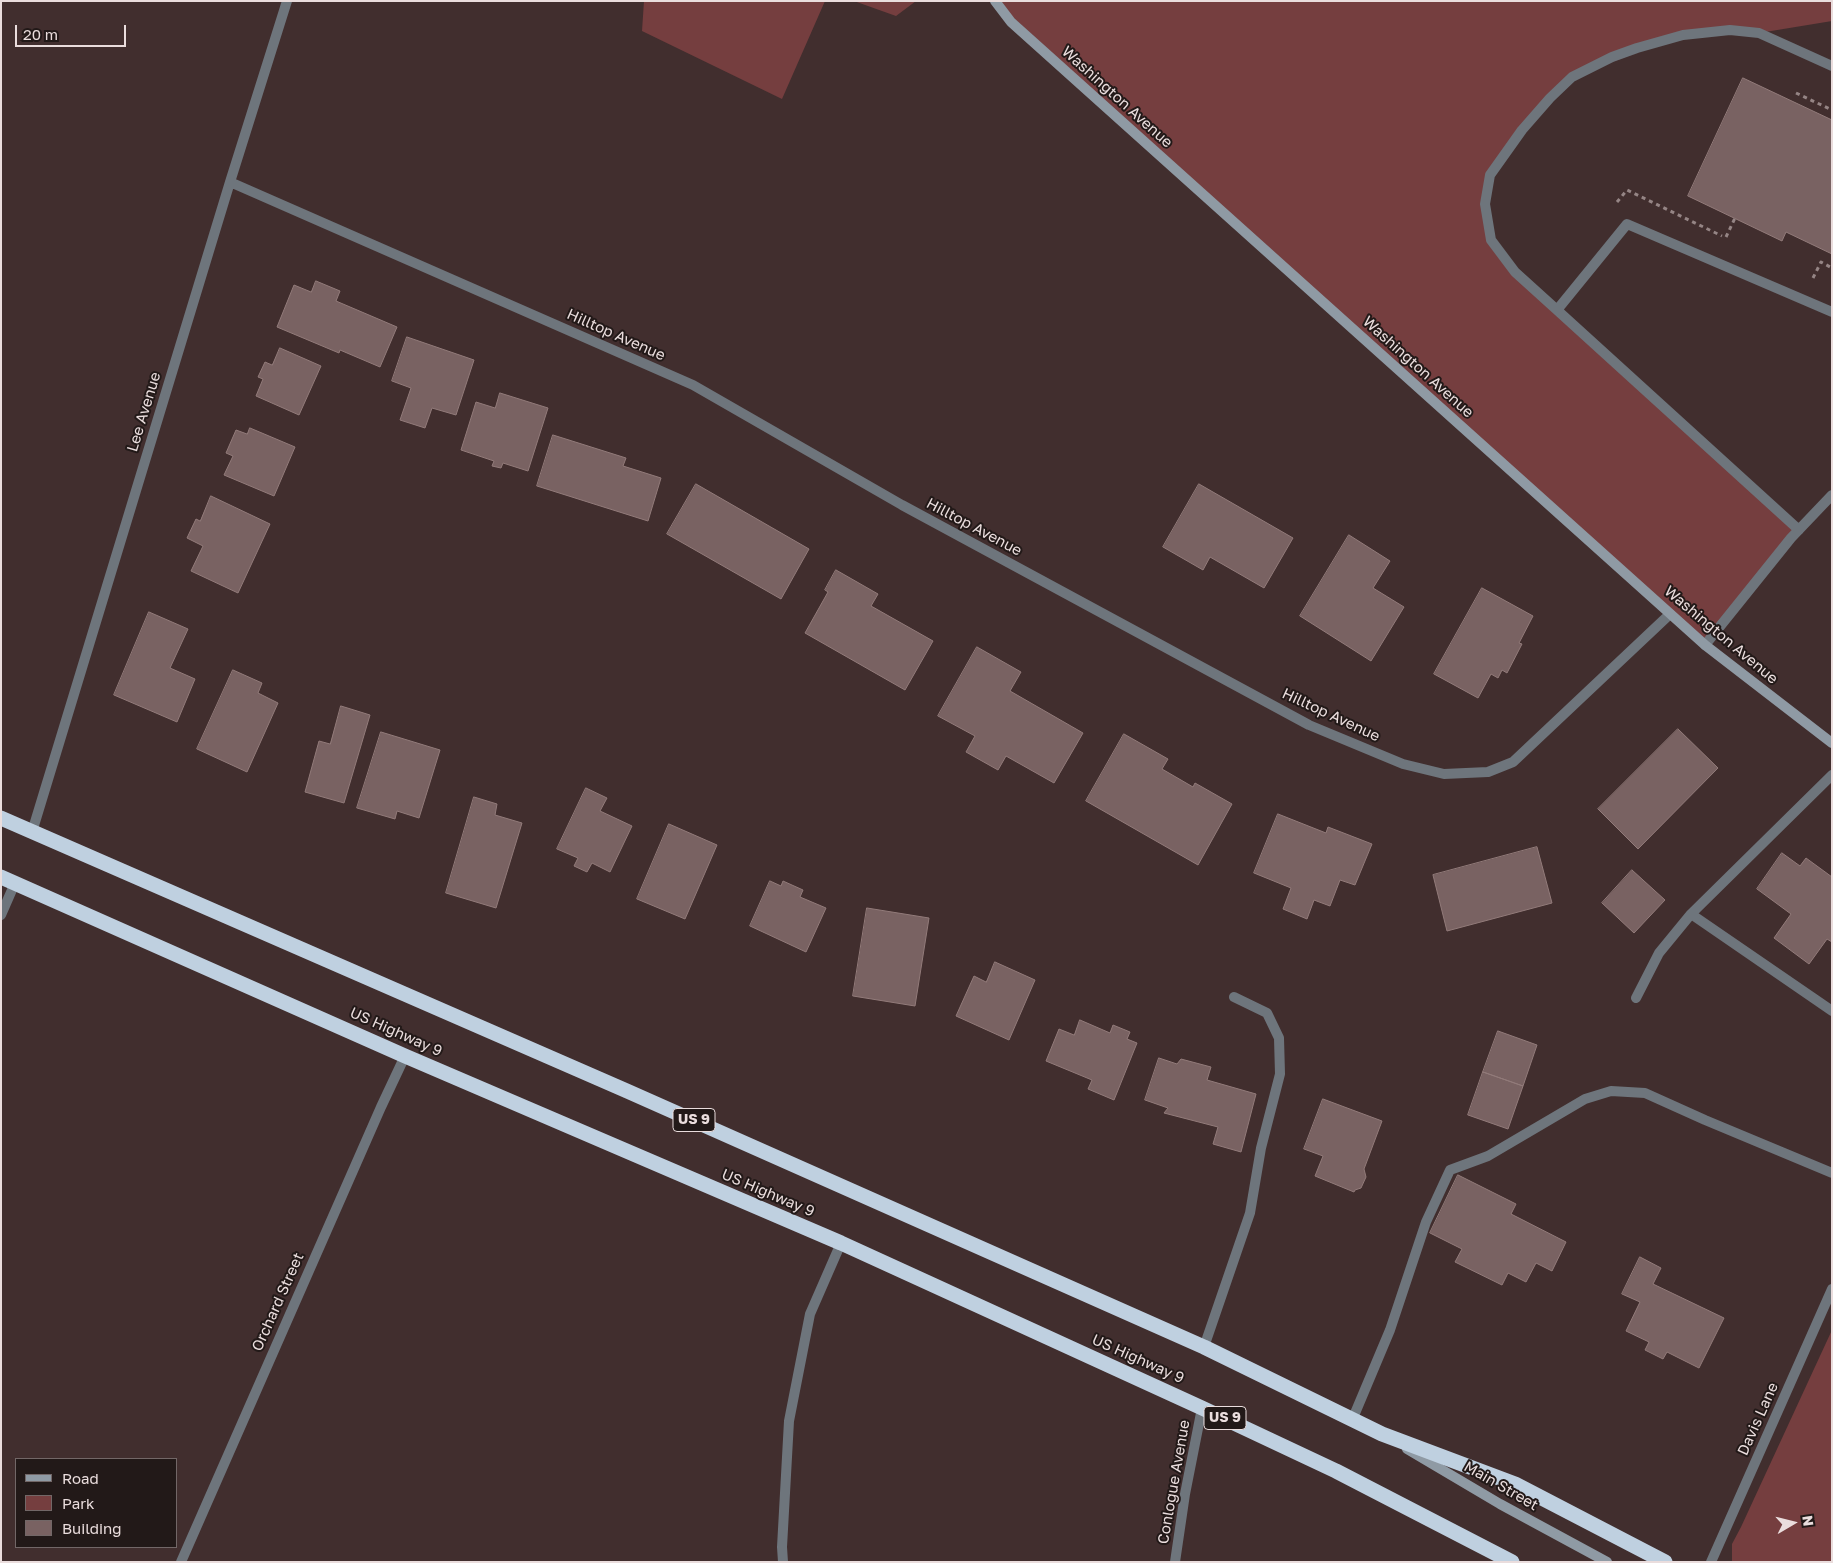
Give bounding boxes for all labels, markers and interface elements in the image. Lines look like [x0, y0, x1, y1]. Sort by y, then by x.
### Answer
scale bar [18, 15, 129, 47]
text: 20 m [23, 25, 58, 43]
street label: Washington Avenue [1058, 43, 1176, 151]
street label: Hilltop Avenue [564, 305, 668, 365]
street label: Washington Avenue [1359, 313, 1477, 421]
street label: Lee Avenue [123, 370, 165, 454]
street label: Hilltop Avenue [923, 494, 1025, 560]
street label: Washington Avenue [1661, 582, 1781, 688]
street label: Hilltop Avenue [1279, 685, 1383, 745]
street label: US Highway 9 [347, 1004, 445, 1060]
road number: US 9 [673, 1108, 715, 1132]
street label: US Highway 9 [719, 1165, 817, 1221]
street label: Orchard Street [248, 1250, 308, 1354]
street label: US Highway 9 [1089, 1331, 1187, 1387]
street label: Davis Lane [1734, 1380, 1782, 1458]
road number: US 9 [1204, 1406, 1246, 1430]
street label: Conlogue Avenue [1154, 1419, 1194, 1545]
legend [15, 1458, 178, 1548]
street label: Main Street [1461, 1458, 1541, 1514]
text: Road [62, 1469, 99, 1487]
text: Park [62, 1494, 94, 1512]
north arrow [1768, 1498, 1818, 1548]
text: N [1799, 1514, 1818, 1527]
text: Building [62, 1519, 122, 1537]

